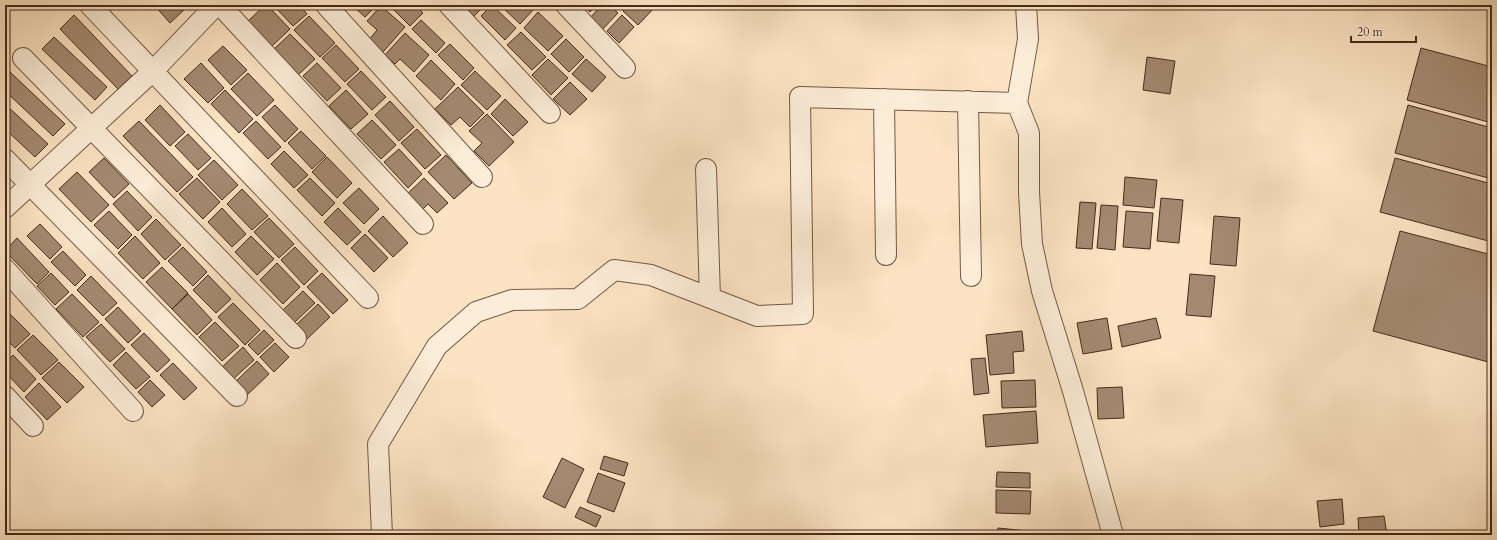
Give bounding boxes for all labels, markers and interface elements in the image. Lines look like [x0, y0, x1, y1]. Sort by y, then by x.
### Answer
scale bar [1351, 18, 1416, 44]
text: 20 m [1357, 24, 1384, 40]

